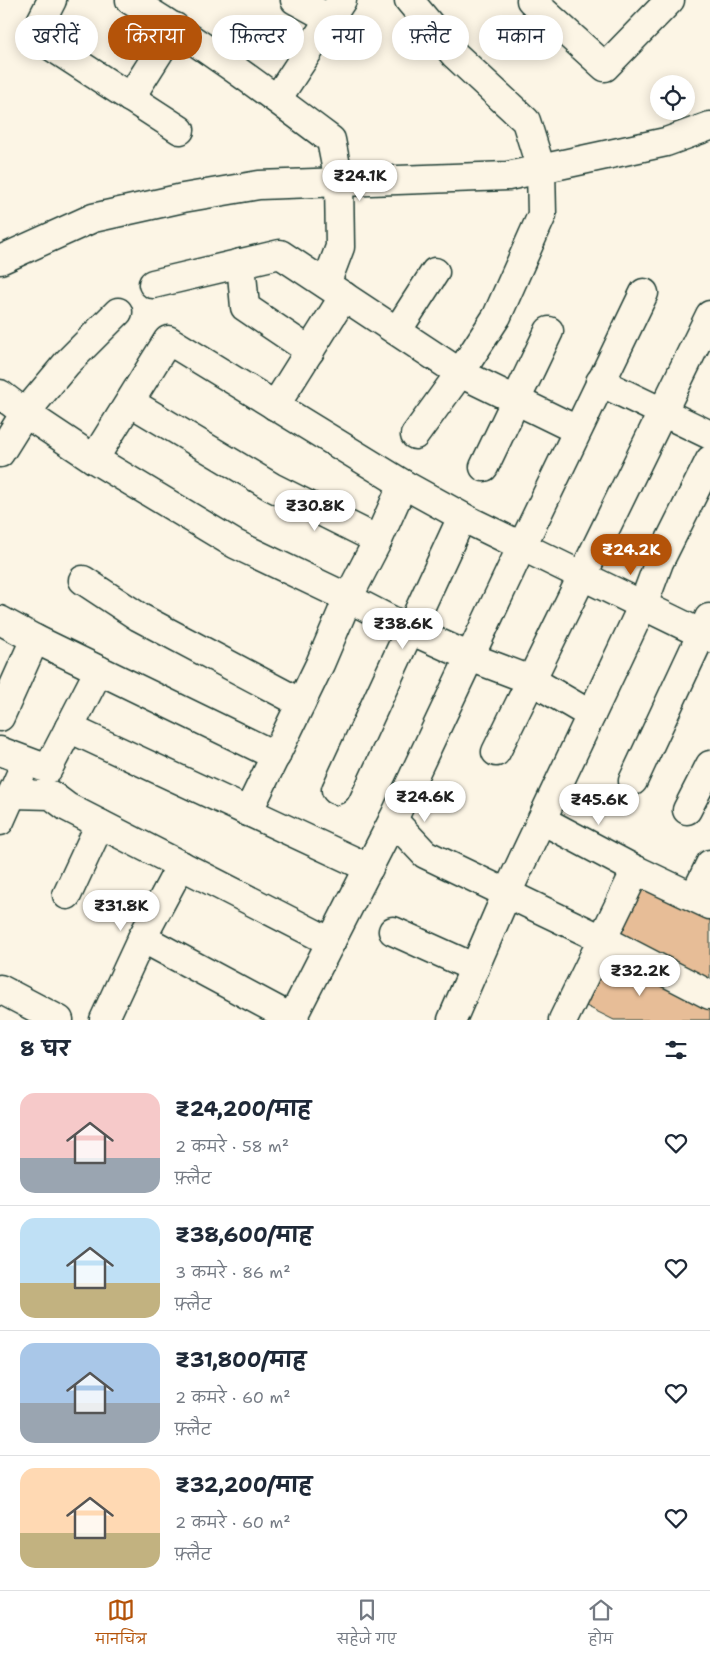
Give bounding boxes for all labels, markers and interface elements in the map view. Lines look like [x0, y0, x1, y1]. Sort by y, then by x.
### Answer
chip: खरीदें [15, 15, 98, 60]
chip: किराया [108, 15, 202, 60]
chip: फ़िल्टर [212, 15, 304, 60]
chip: नया [314, 15, 382, 60]
chip: फ़्लैट [392, 15, 469, 60]
chip: मकान [479, 15, 563, 60]
map controls [650, 75, 695, 120]
button: locate [650, 75, 695, 120]
pin: ₹24.1K [319, 160, 401, 202]
text: ₹24.1K [333, 165, 387, 186]
pin: ₹30.8K [274, 490, 356, 532]
text: ₹30.8K [286, 495, 344, 516]
pin: ₹24.2K [590, 534, 672, 576]
text: ₹24.2K [602, 539, 660, 560]
pin: ₹38.6K [362, 608, 444, 650]
text: ₹38.6K [373, 613, 433, 634]
pin: ₹24.6K [384, 780, 466, 823]
pin: ₹45.6K [558, 784, 640, 826]
text: ₹24.6K [396, 786, 454, 807]
text: ₹45.6K [570, 789, 628, 810]
pin: ₹31.8K [80, 890, 162, 932]
text: ₹31.8K [94, 895, 148, 916]
pin: ₹32.2K [599, 954, 681, 997]
text: ₹32.2K [610, 960, 670, 981]
text: 8 घर [20, 1035, 70, 1063]
icon: filters [662, 1036, 690, 1064]
text: ₹24,200/माह [175, 1095, 311, 1123]
icon: home [60, 1113, 120, 1173]
icon: heart [662, 1129, 690, 1157]
text: 2 कमरे · 58 m² [175, 1136, 289, 1157]
text: फ़्लैट [175, 1168, 211, 1189]
text: ₹38,600/माह [175, 1221, 312, 1249]
icon: home [60, 1238, 120, 1298]
icon: heart [662, 1254, 690, 1282]
text: 3 कमरे · 86 m² [175, 1262, 291, 1283]
text: फ़्लैट [175, 1294, 211, 1315]
text: ₹31,800/माह [175, 1346, 306, 1374]
icon: home [60, 1363, 120, 1423]
icon: heart [662, 1379, 690, 1407]
text: 2 कमरे · 60 m² [175, 1387, 291, 1408]
text: फ़्लैट [175, 1419, 211, 1440]
text: ₹32,200/माह [175, 1471, 312, 1499]
icon: home [60, 1488, 120, 1548]
icon: heart [662, 1504, 690, 1532]
text: 2 कमरे · 60 m² [175, 1512, 291, 1533]
text: फ़्लैट [175, 1544, 211, 1565]
tab: मानचित्र [95, 1596, 147, 1655]
tab: सहेजे गए [337, 1596, 396, 1655]
tab: होम [587, 1596, 615, 1655]

